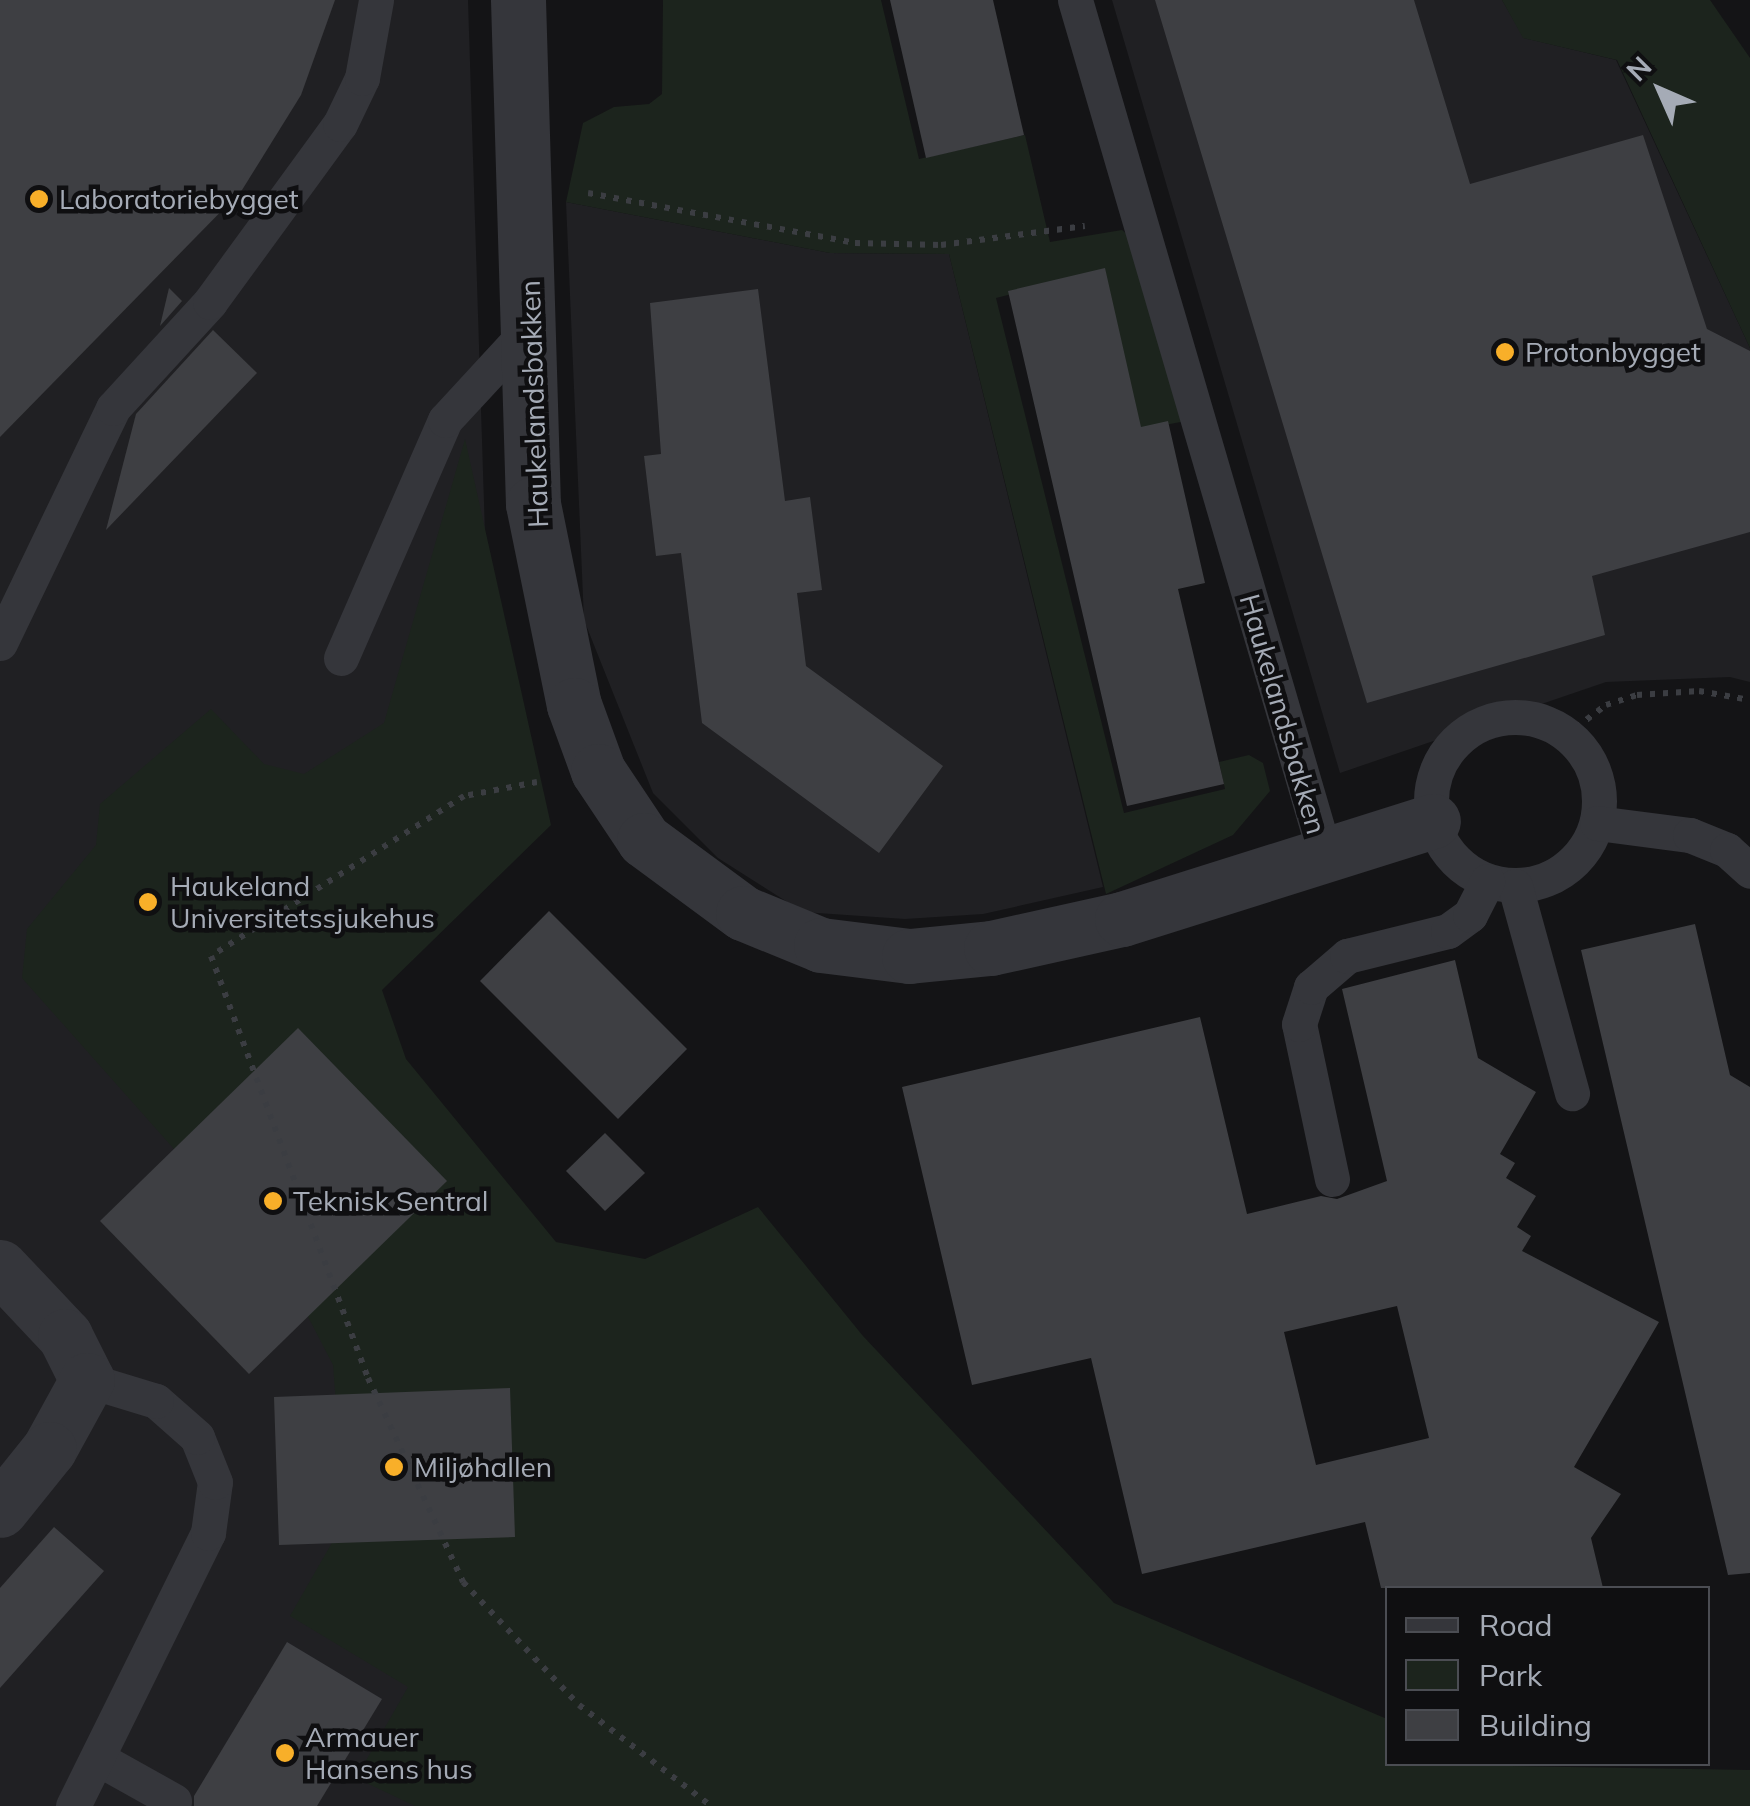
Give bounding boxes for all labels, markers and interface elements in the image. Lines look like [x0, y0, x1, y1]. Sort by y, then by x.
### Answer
north arrow [1610, 40, 1710, 140]
text: N [1619, 49, 1658, 88]
place label: Laboratoriebygget [59, 182, 298, 216]
marker: Laboratoriebygget [28, 188, 50, 210]
street label: Haukelandsbakken [513, 279, 555, 529]
place label: Protonbygget [1525, 335, 1701, 369]
marker: Protonbygget [1494, 341, 1516, 363]
street label: Haukelandsbakken [1233, 590, 1333, 838]
place label: Haukeland Universitetssjukehus [170, 869, 435, 935]
marker: Haukeland Universitetssjukehus [135, 889, 161, 915]
place label: Teknisk Sentral [293, 1184, 488, 1218]
marker: Teknisk Sentral [262, 1190, 284, 1212]
place label: Miljøhallen [414, 1450, 552, 1484]
marker: Miljøhallen [383, 1456, 405, 1478]
legend [1385, 1586, 1710, 1766]
text: Road [1479, 1606, 1553, 1644]
text: Park [1479, 1656, 1542, 1694]
text: Building [1479, 1706, 1592, 1744]
place label: Armauer Hansens hus [305, 1720, 473, 1786]
marker: Armauer Hansens hus [274, 1742, 296, 1764]

